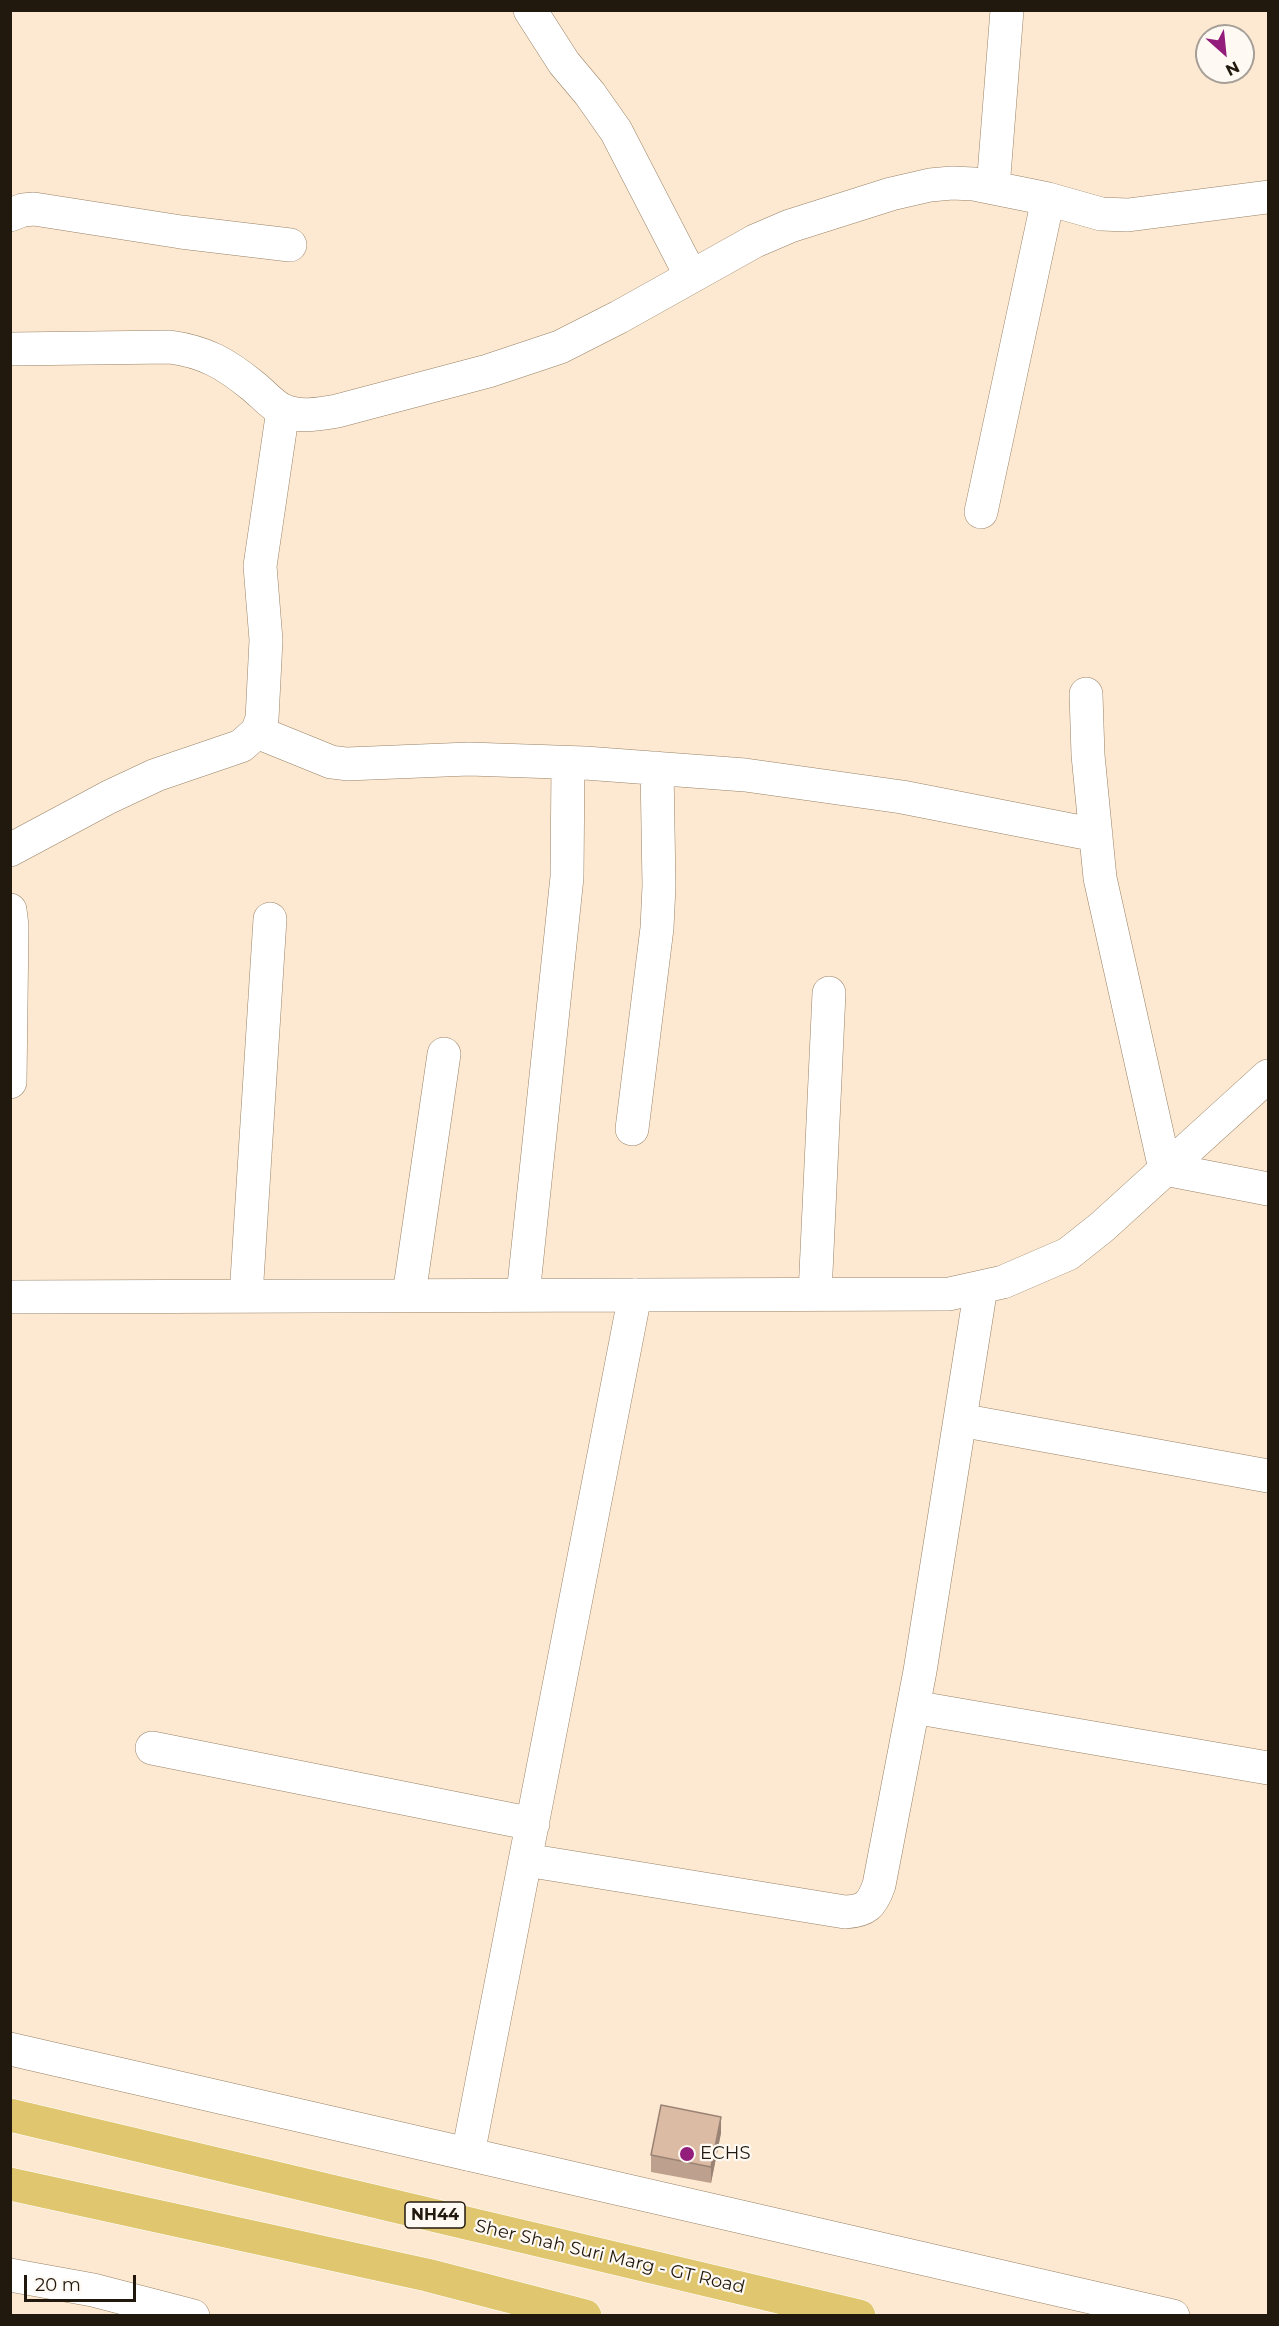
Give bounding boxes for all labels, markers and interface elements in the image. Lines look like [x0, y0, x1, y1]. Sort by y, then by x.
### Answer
north arrow [1195, 24, 1255, 84]
text: N [1222, 57, 1243, 80]
place label: ECHS [700, 2143, 750, 2165]
marker: ECHS [678, 2145, 696, 2163]
road number: NH44 [405, 2202, 465, 2228]
street label: Sher Shah Suri Marg - GT Road [473, 2215, 747, 2299]
scale bar [27, 2263, 140, 2301]
text: 20 m [35, 2274, 81, 2296]

